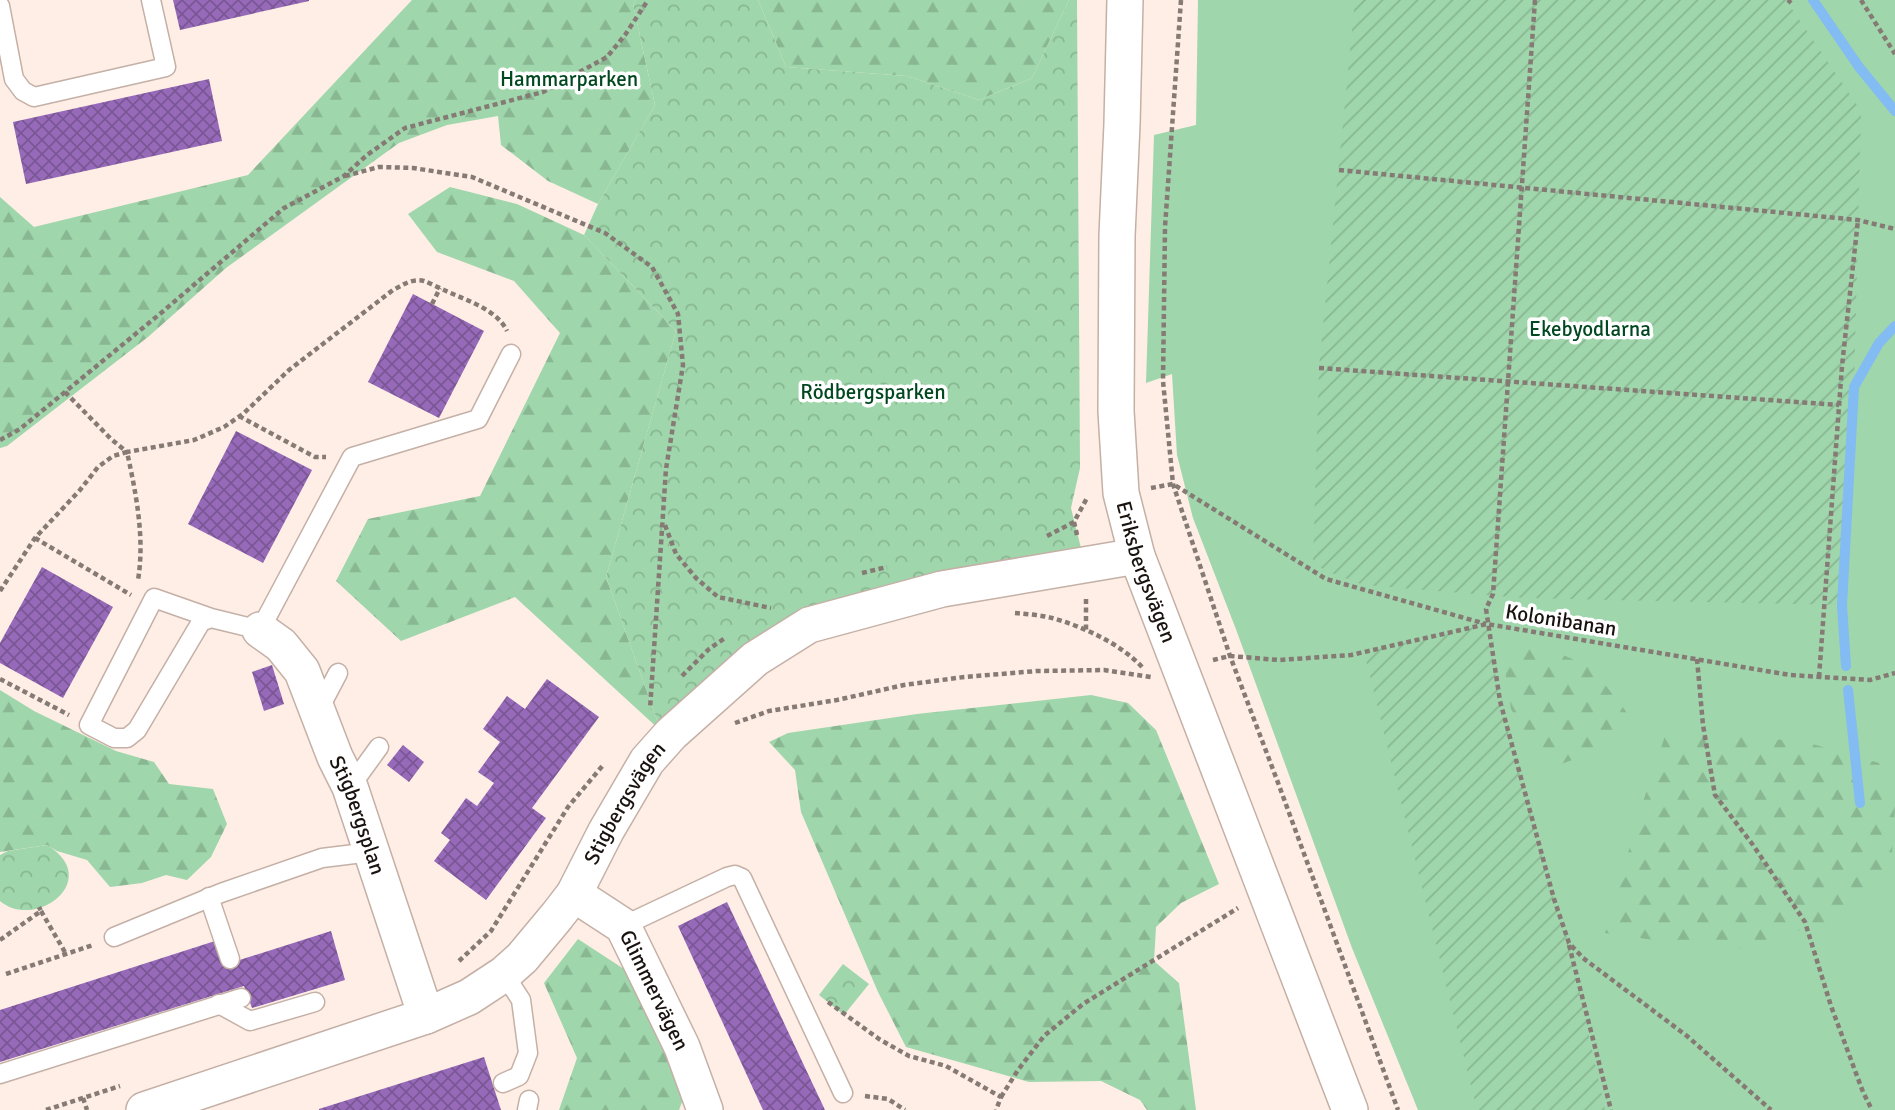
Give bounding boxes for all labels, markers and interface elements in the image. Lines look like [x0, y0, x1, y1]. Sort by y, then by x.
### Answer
park label: Hammarparken [500, 66, 638, 92]
park label: Ekebyodlarna [1529, 316, 1651, 342]
park label: Rödbergsparken [800, 379, 946, 405]
street label: Eriksbergsvägen [1111, 498, 1182, 646]
street label: Kolonibanan [1503, 598, 1619, 642]
street label: Stigbergsvägen [578, 736, 671, 869]
street label: Stigbergsplan [323, 751, 391, 878]
street label: Glimmervägen [614, 926, 695, 1055]

